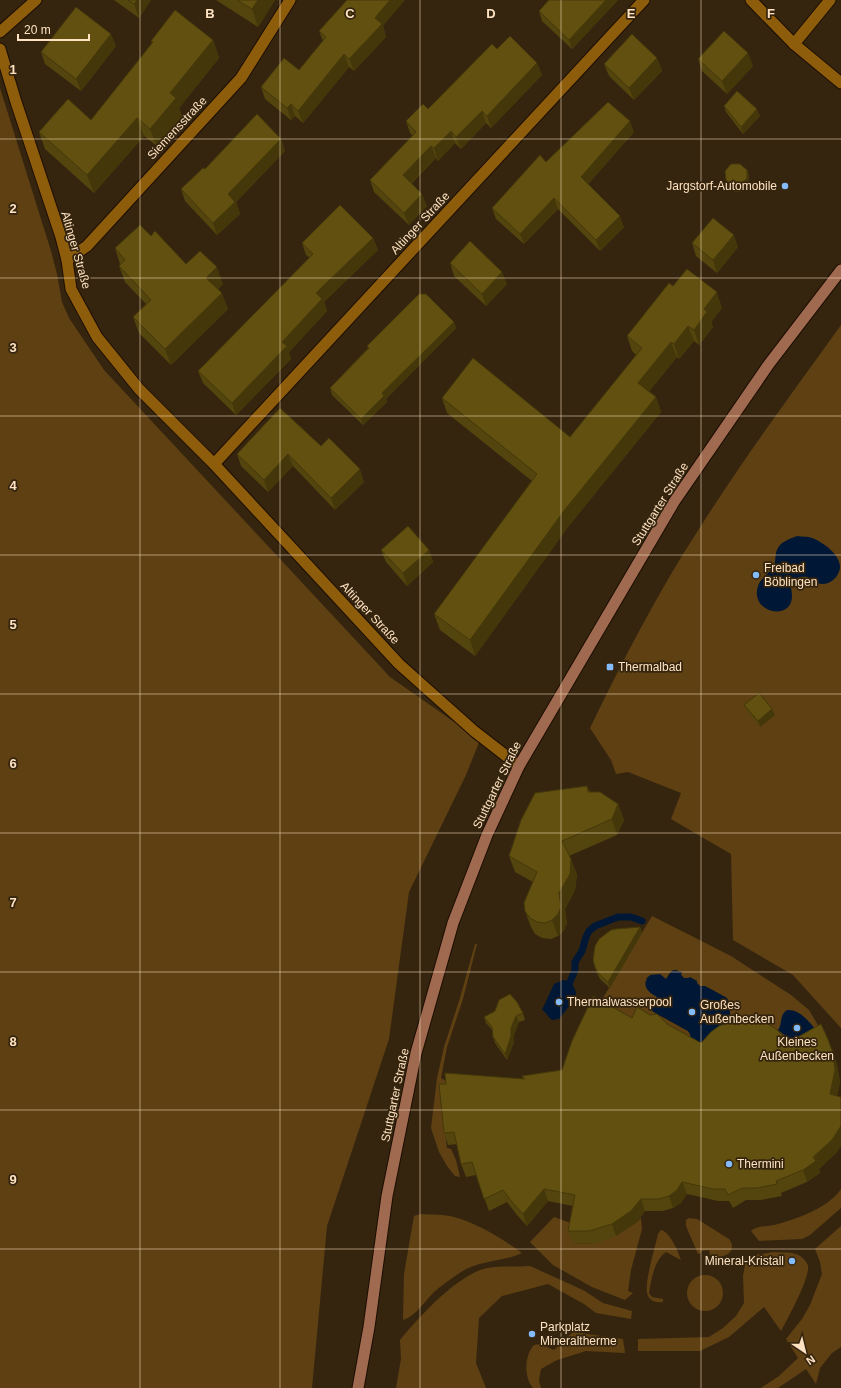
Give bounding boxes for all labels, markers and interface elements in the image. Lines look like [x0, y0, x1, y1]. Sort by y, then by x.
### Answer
text: B [205, 6, 215, 21]
text: C [345, 6, 355, 21]
text: D [486, 6, 496, 21]
text: E [627, 6, 636, 21]
text: F [767, 6, 775, 21]
scale bar [18, 16, 89, 42]
text: 20 m [24, 23, 51, 37]
text: 1 [9, 62, 17, 77]
street label: Siemensstraße [144, 93, 210, 162]
place label: Jargstorf-Automobile [666, 179, 777, 193]
marker: Jargstorf-Automobile [780, 181, 790, 191]
street label: Altinger Straße [388, 189, 453, 257]
text: 2 [9, 201, 17, 216]
street label: Altinger Straße [58, 210, 94, 291]
text: 3 [9, 340, 17, 355]
street label: Stuttgarter Straße [629, 460, 691, 548]
text: 4 [9, 478, 17, 493]
place label: Freibad Böblingen [764, 561, 817, 589]
marker: Freibad Böblingen [751, 570, 761, 580]
street label: Altinger Straße [338, 579, 403, 647]
text: 5 [9, 617, 17, 632]
place label: Thermalbad [618, 660, 682, 674]
marker: Thermalbad [605, 662, 615, 672]
street label: Stuttgarter Straße [470, 739, 524, 831]
text: 6 [9, 756, 17, 771]
text: 7 [9, 895, 17, 910]
place label: Thermalwasserpool [567, 995, 672, 1009]
marker: Thermalwasserpool [554, 997, 564, 1007]
place label: Großes Außenbecken [700, 998, 774, 1026]
marker: Großes Außenbecken [687, 1007, 697, 1017]
marker: Kleines Außenbecken [792, 1023, 802, 1033]
text: 8 [9, 1034, 17, 1049]
place label: Kleines Außenbecken [760, 1035, 834, 1063]
street label: Stuttgarter Straße [378, 1047, 412, 1143]
place label: Thermini [737, 1157, 784, 1171]
marker: Thermini [724, 1159, 734, 1169]
text: 9 [9, 1172, 17, 1187]
place label: Mineral-Kristall [705, 1254, 784, 1268]
marker: Mineral-Kristall [787, 1256, 797, 1266]
place label: Parkplatz Mineraltherme [540, 1320, 617, 1348]
marker: Parkplatz Mineraltherme [527, 1329, 537, 1339]
north arrow [785, 1332, 825, 1372]
text: N [804, 1353, 817, 1367]

